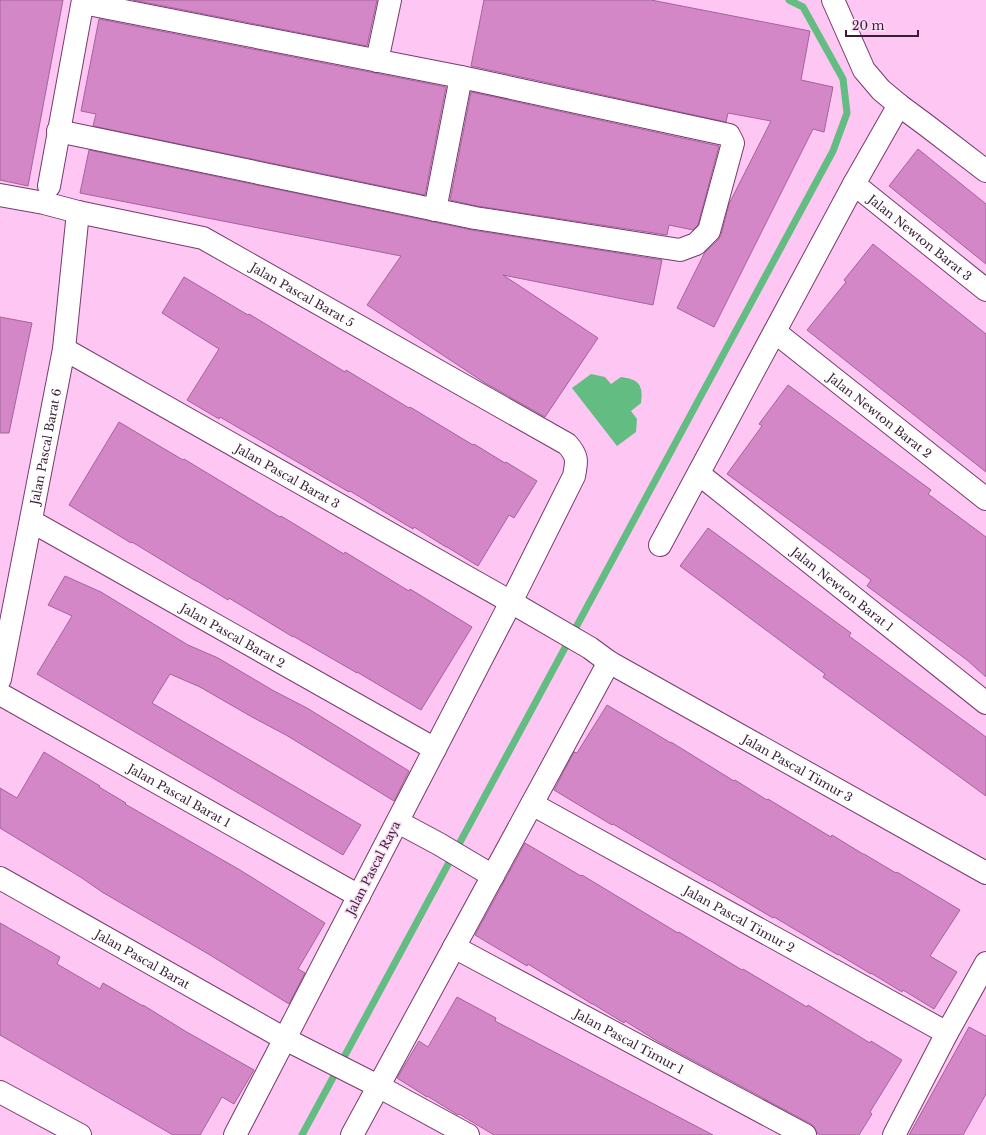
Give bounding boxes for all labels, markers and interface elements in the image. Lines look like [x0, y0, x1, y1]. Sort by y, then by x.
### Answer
scale bar [846, 12, 918, 38]
text: 20 m [852, 18, 884, 33]
street label: Jalan Newton Barat 3 [864, 190, 975, 283]
street label: Jalan Pascal Barat 5 [246, 258, 357, 330]
street label: Jalan Newton Barat 2 [823, 368, 935, 461]
street label: Jalan Pascal Barat 6 [26, 387, 64, 508]
street label: Jalan Pascal Barat 3 [231, 439, 343, 511]
street label: Jalan Newton Barat 1 [787, 542, 897, 634]
street label: Jalan Pascal Barat 2 [176, 599, 288, 670]
street label: Jalan Pascal Timur 3 [738, 730, 856, 805]
street label: Jalan Pascal Barat 1 [124, 759, 234, 830]
street label: Jalan Pascal Raya [342, 818, 403, 919]
street label: Jalan Pascal Timur 2 [680, 881, 797, 955]
street label: Jalan Pascal Barat [91, 925, 193, 992]
street label: Jalan Pascal Timur 1 [570, 1005, 687, 1076]

